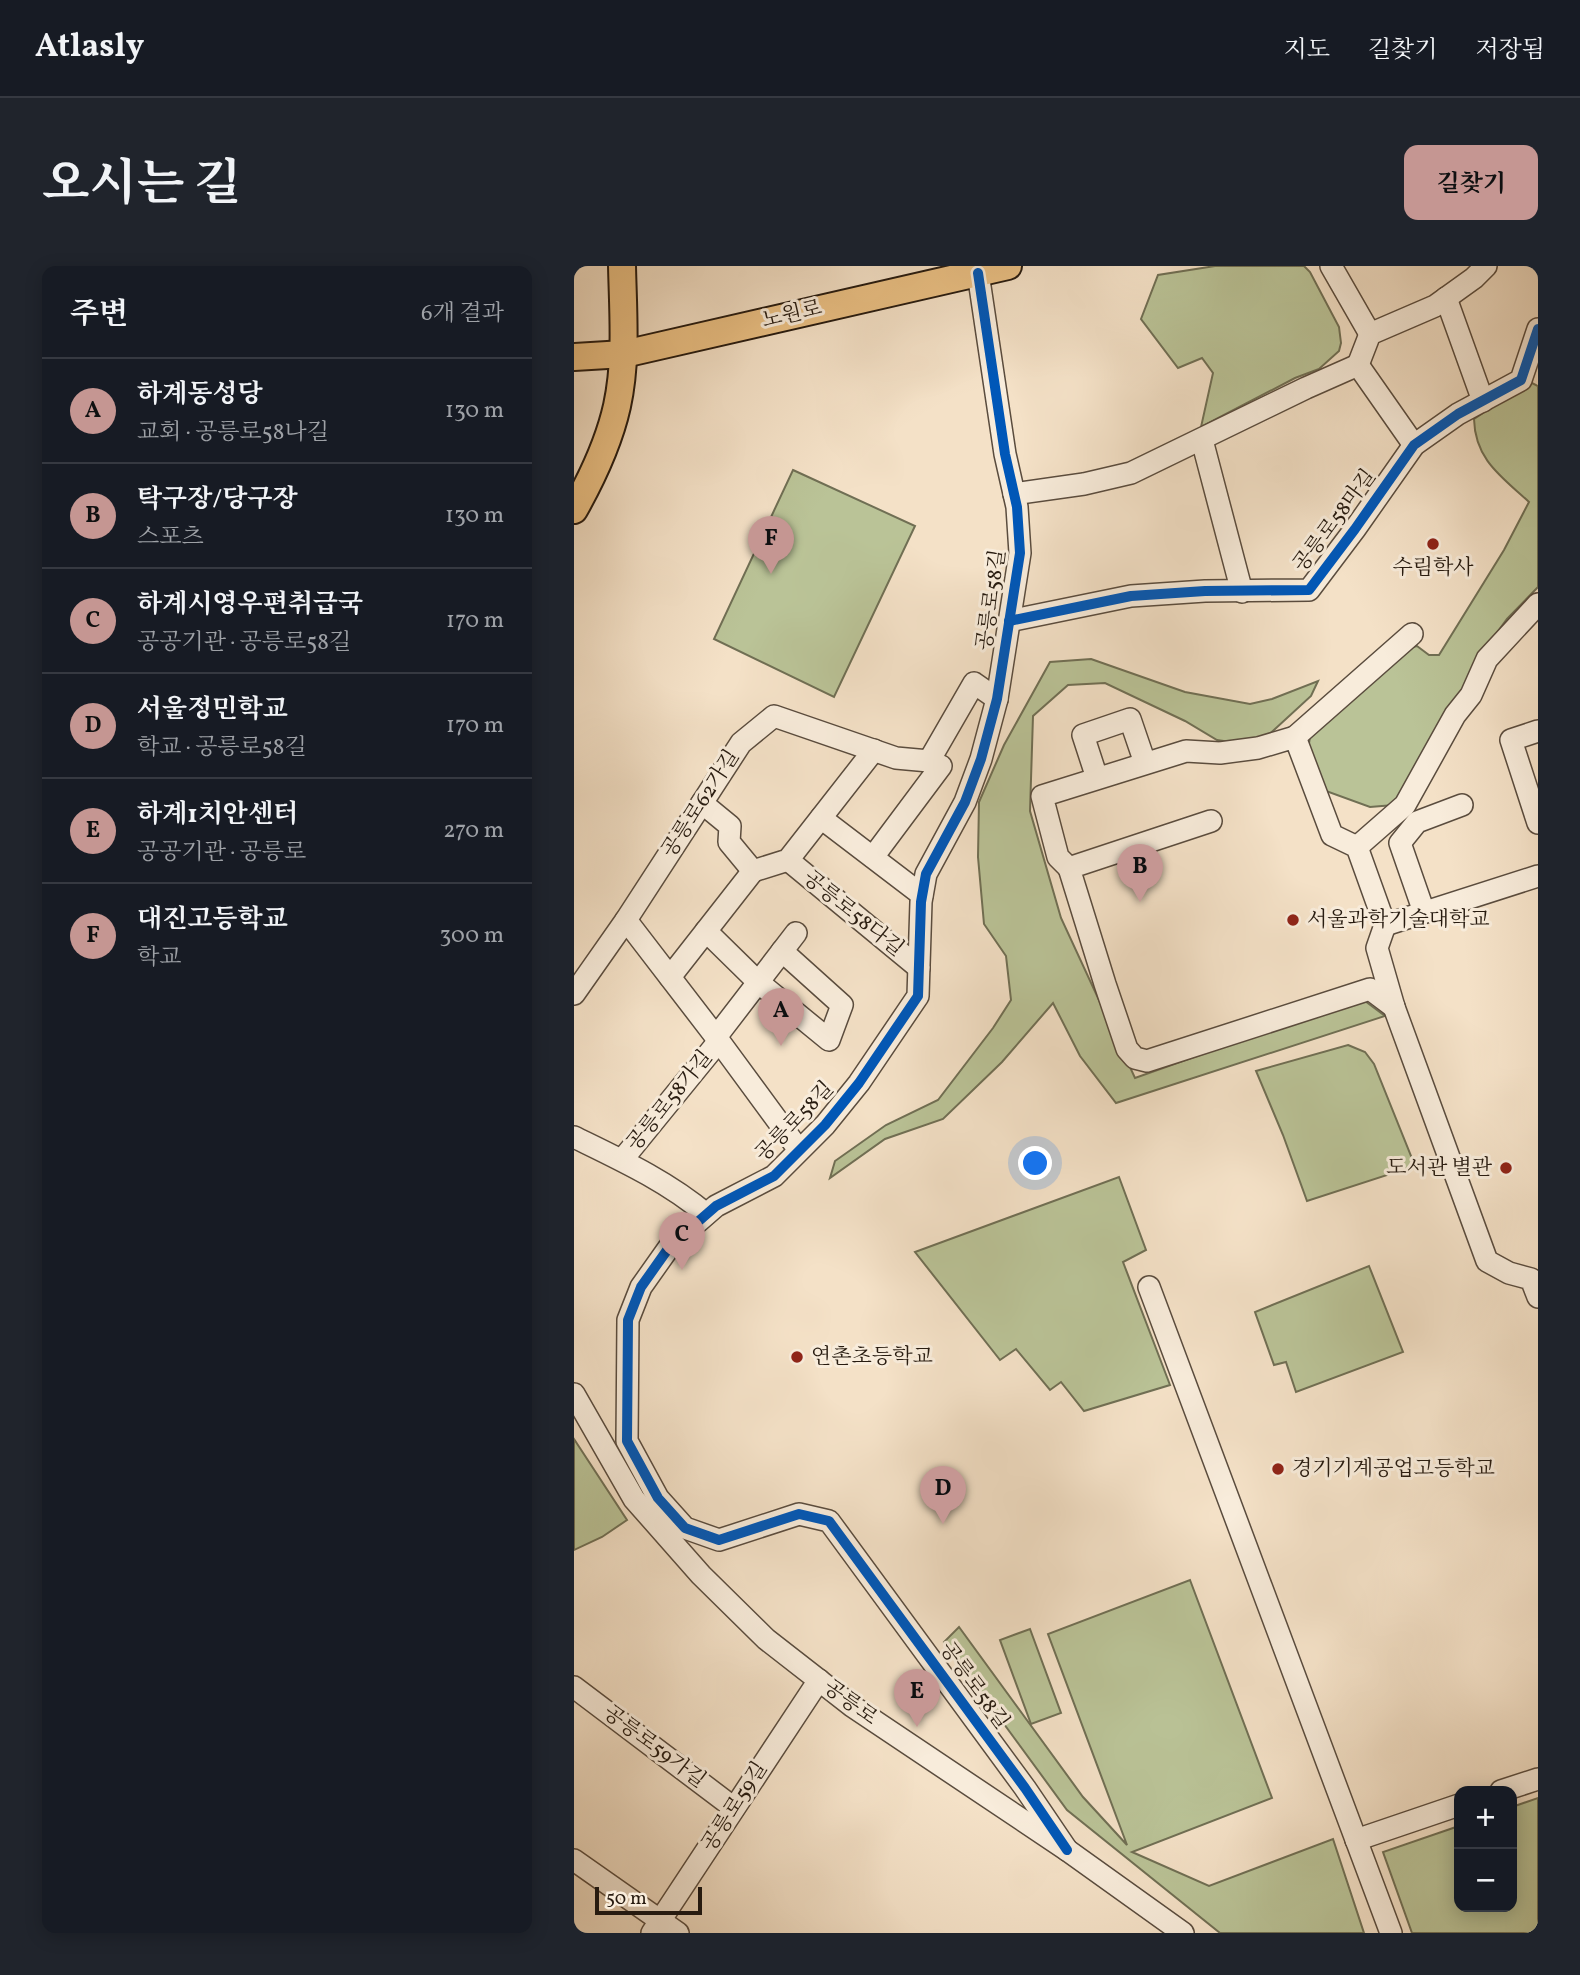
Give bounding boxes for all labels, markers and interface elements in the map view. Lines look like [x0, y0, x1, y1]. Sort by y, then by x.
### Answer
text: Atlasly [35, 25, 144, 71]
text: 지도 [1284, 34, 1330, 68]
text: 길찾기 [1368, 34, 1437, 68]
text: 저장됨 [1475, 34, 1545, 68]
button: 길찾기 [1404, 145, 1538, 220]
text: 오시는 길 [42, 152, 241, 221]
text: 주변 [70, 294, 128, 336]
street label: 노원로 [759, 294, 825, 336]
text: 6개 결과 [421, 298, 504, 330]
text: 하계동성당 [137, 377, 263, 413]
text: A [85, 395, 101, 427]
text: 130 m [445, 395, 504, 427]
text: 교회 · 공릉로58나길 [137, 417, 329, 449]
street label: 공릉로58마길 [1287, 463, 1383, 579]
text: 탁구장/당구장 [137, 482, 298, 518]
text: B [85, 500, 101, 532]
text: 130 m [445, 500, 504, 532]
pin: F [748, 516, 794, 574]
text: 스포츠 [137, 522, 204, 554]
marker: 수림학사 [1425, 536, 1441, 552]
street label: 공릉로58길 [971, 548, 1013, 652]
place label: 수림학사 [1392, 554, 1474, 583]
text: 하계시영우편취급국 [137, 587, 363, 623]
text: C [86, 605, 100, 637]
text: 170 m [446, 605, 504, 637]
text: 공공기관 · 공릉로58길 [137, 627, 351, 659]
text: 서울정민학교 [137, 692, 288, 728]
text: D [85, 710, 101, 742]
text: 170 m [446, 710, 504, 742]
text: 학교 · 공릉로58길 [137, 732, 307, 764]
street label: 공릉로62가길 [655, 744, 747, 864]
text: 하계1치안센터 [137, 797, 298, 833]
text: E [86, 815, 100, 847]
text: 270 m [443, 815, 504, 847]
text: 공공기관 · 공릉로 [137, 837, 306, 869]
pin: B [1117, 844, 1163, 902]
street label: 공릉로58다길 [796, 864, 910, 964]
text: 대진고등학교 [137, 902, 288, 938]
place label: 서울과학기술대학교 [1307, 906, 1490, 935]
marker: 서울과학기술대학교 [1285, 912, 1301, 928]
text: F [86, 920, 100, 952]
text: 300 m [440, 920, 504, 952]
text: 학교 [137, 942, 181, 974]
pin: A [758, 988, 804, 1046]
street label: 공릉로58가길 [620, 1044, 720, 1158]
street label: 공릉로58길 [749, 1075, 841, 1169]
your location [1018, 1146, 1052, 1180]
place label: 도서관 별관 [1386, 1154, 1493, 1183]
marker: 도서관 별관 [1498, 1160, 1514, 1176]
pin: C [659, 1212, 705, 1270]
place label: 연촌초등학교 [811, 1343, 933, 1372]
marker: 연촌초등학교 [789, 1349, 805, 1365]
place label: 경기기계공업고등학교 [1292, 1455, 1495, 1484]
marker: 경기기계공업고등학교 [1270, 1461, 1286, 1477]
pin: D [920, 1466, 966, 1524]
street label: 공릉로58길 [932, 1636, 1016, 1736]
pin: E [894, 1669, 940, 1727]
street label: 공릉로 [817, 1673, 883, 1733]
street label: 공릉로59가길 [597, 1699, 711, 1795]
street label: 공릉로59길 [695, 1756, 775, 1858]
map controls [1454, 1786, 1517, 1912]
button: + [1454, 1786, 1517, 1849]
button: − [1454, 1849, 1517, 1912]
scale bar [595, 1884, 702, 1916]
text: 50 m [606, 1886, 647, 1912]

